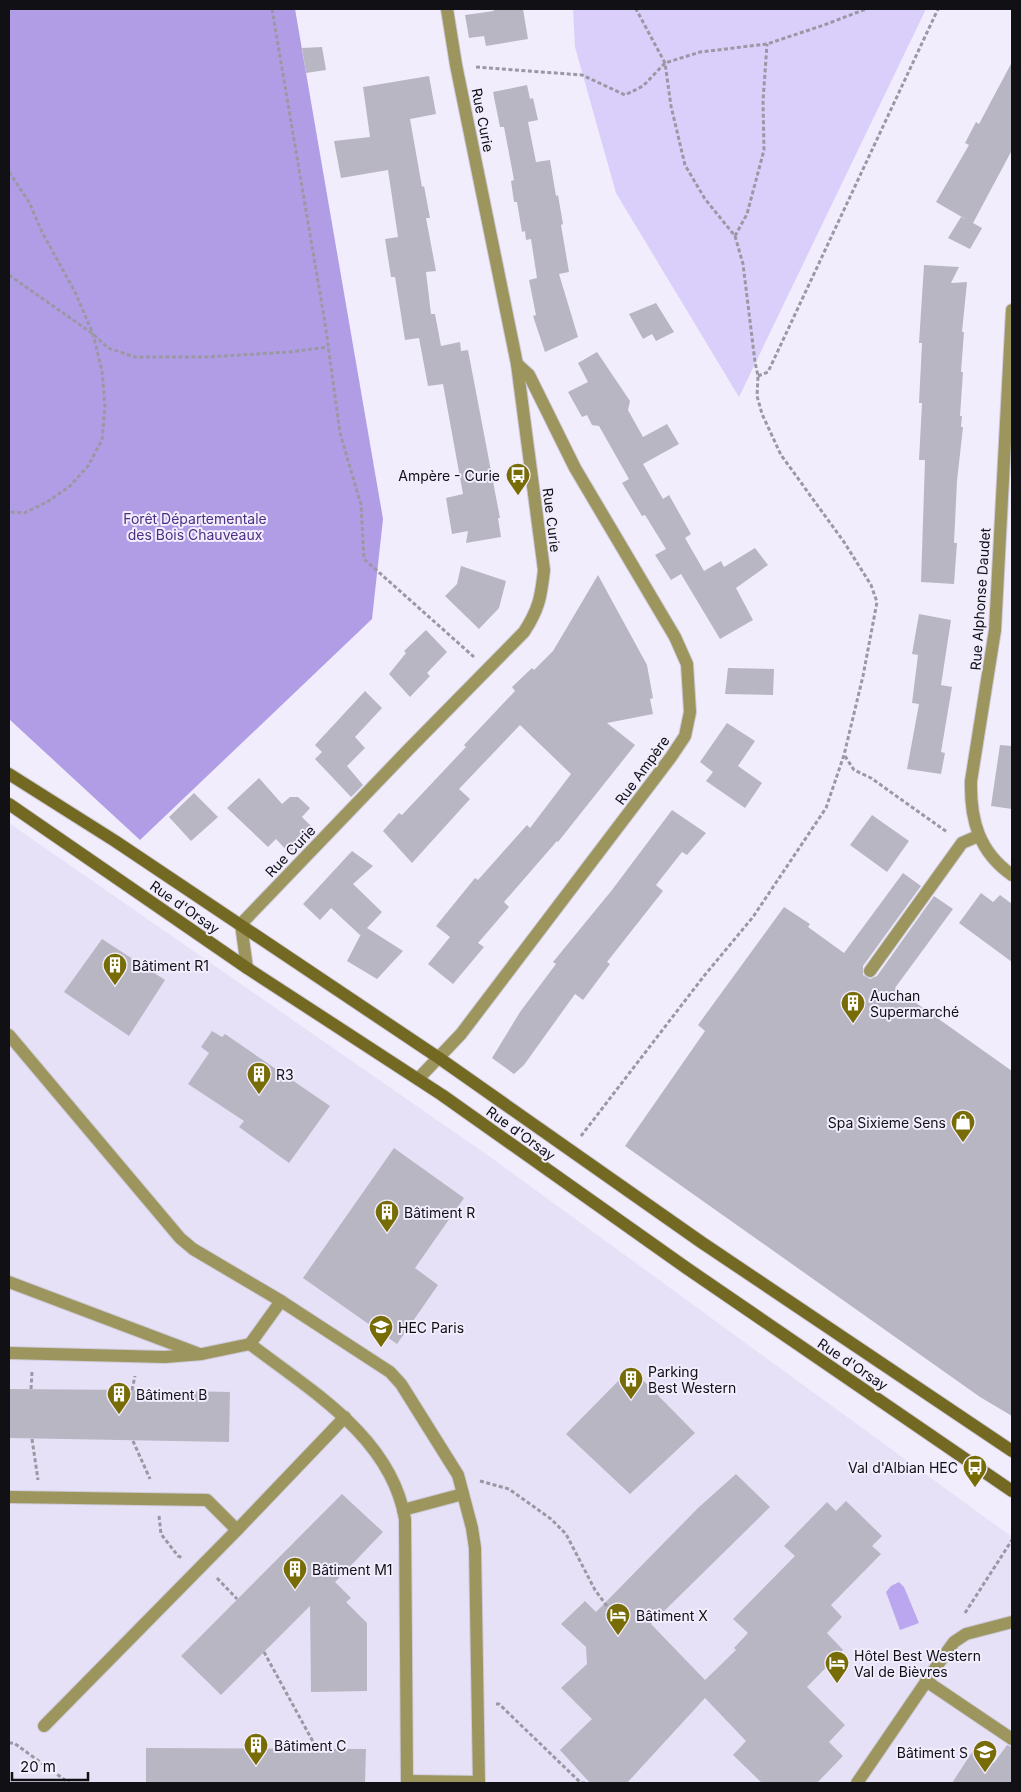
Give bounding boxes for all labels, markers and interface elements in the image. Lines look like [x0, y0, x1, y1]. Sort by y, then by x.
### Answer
street label: Rue Curie [468, 87, 498, 153]
bus stop icon: Ampère - Curie [505, 462, 531, 496]
place label: Ampère - Curie [398, 467, 500, 484]
street label: Rue Curie [540, 487, 564, 553]
park label: Forêt Départementale des Bois Chauveaux [123, 510, 267, 543]
street label: Rue Alphonse Daudet [967, 527, 993, 671]
street label: Rue Ampère [611, 732, 673, 808]
street label: Rue Curie [261, 822, 319, 880]
street label: Rue d'Orsay [147, 877, 223, 937]
building icon: Bâtiment R1 [102, 952, 128, 986]
place label: Bâtiment R1 [132, 957, 209, 974]
place label: Auchan Supermarché [870, 987, 959, 1020]
building icon: Auchan Supermarché [840, 990, 866, 1024]
building icon: R3 [246, 1061, 272, 1095]
place label: R3 [276, 1066, 294, 1083]
street label: Rue d'Orsay [483, 1102, 559, 1164]
shop icon: Spa Sixieme Sens [950, 1109, 976, 1143]
place label: Spa Sixieme Sens [828, 1114, 946, 1131]
building icon: Bâtiment R [374, 1199, 400, 1233]
place label: Bâtiment R [404, 1204, 475, 1221]
school or university icon: HEC Paris [368, 1314, 394, 1348]
place label: HEC Paris [398, 1319, 464, 1336]
street label: Rue d'Orsay [815, 1334, 891, 1394]
place label: Parking Best Western [648, 1363, 736, 1396]
building icon: Parking Best Western [618, 1366, 644, 1400]
building icon: Bâtiment B [106, 1381, 132, 1415]
place label: Bâtiment B [136, 1386, 207, 1403]
bus stop icon: Val d'Albian HEC [962, 1454, 988, 1488]
place label: Val d'Albian HEC [848, 1459, 958, 1476]
building icon: Bâtiment M1 [282, 1556, 308, 1590]
place label: Bâtiment M1 [312, 1561, 393, 1578]
hotel icon: Bâtiment X [605, 1602, 631, 1636]
place label: Bâtiment X [636, 1607, 708, 1624]
place label: Hôtel Best Western Val de Bièvres [854, 1647, 981, 1680]
hotel icon: Hôtel Best Western Val de Bièvres [824, 1650, 850, 1684]
building icon: Bâtiment C [243, 1732, 269, 1766]
place label: Bâtiment C [274, 1737, 346, 1754]
school or university icon: Bâtiment S [972, 1739, 998, 1773]
place label: Bâtiment S [897, 1744, 968, 1761]
scale bar [12, 1750, 89, 1782]
text: 20 m [20, 1757, 56, 1776]

